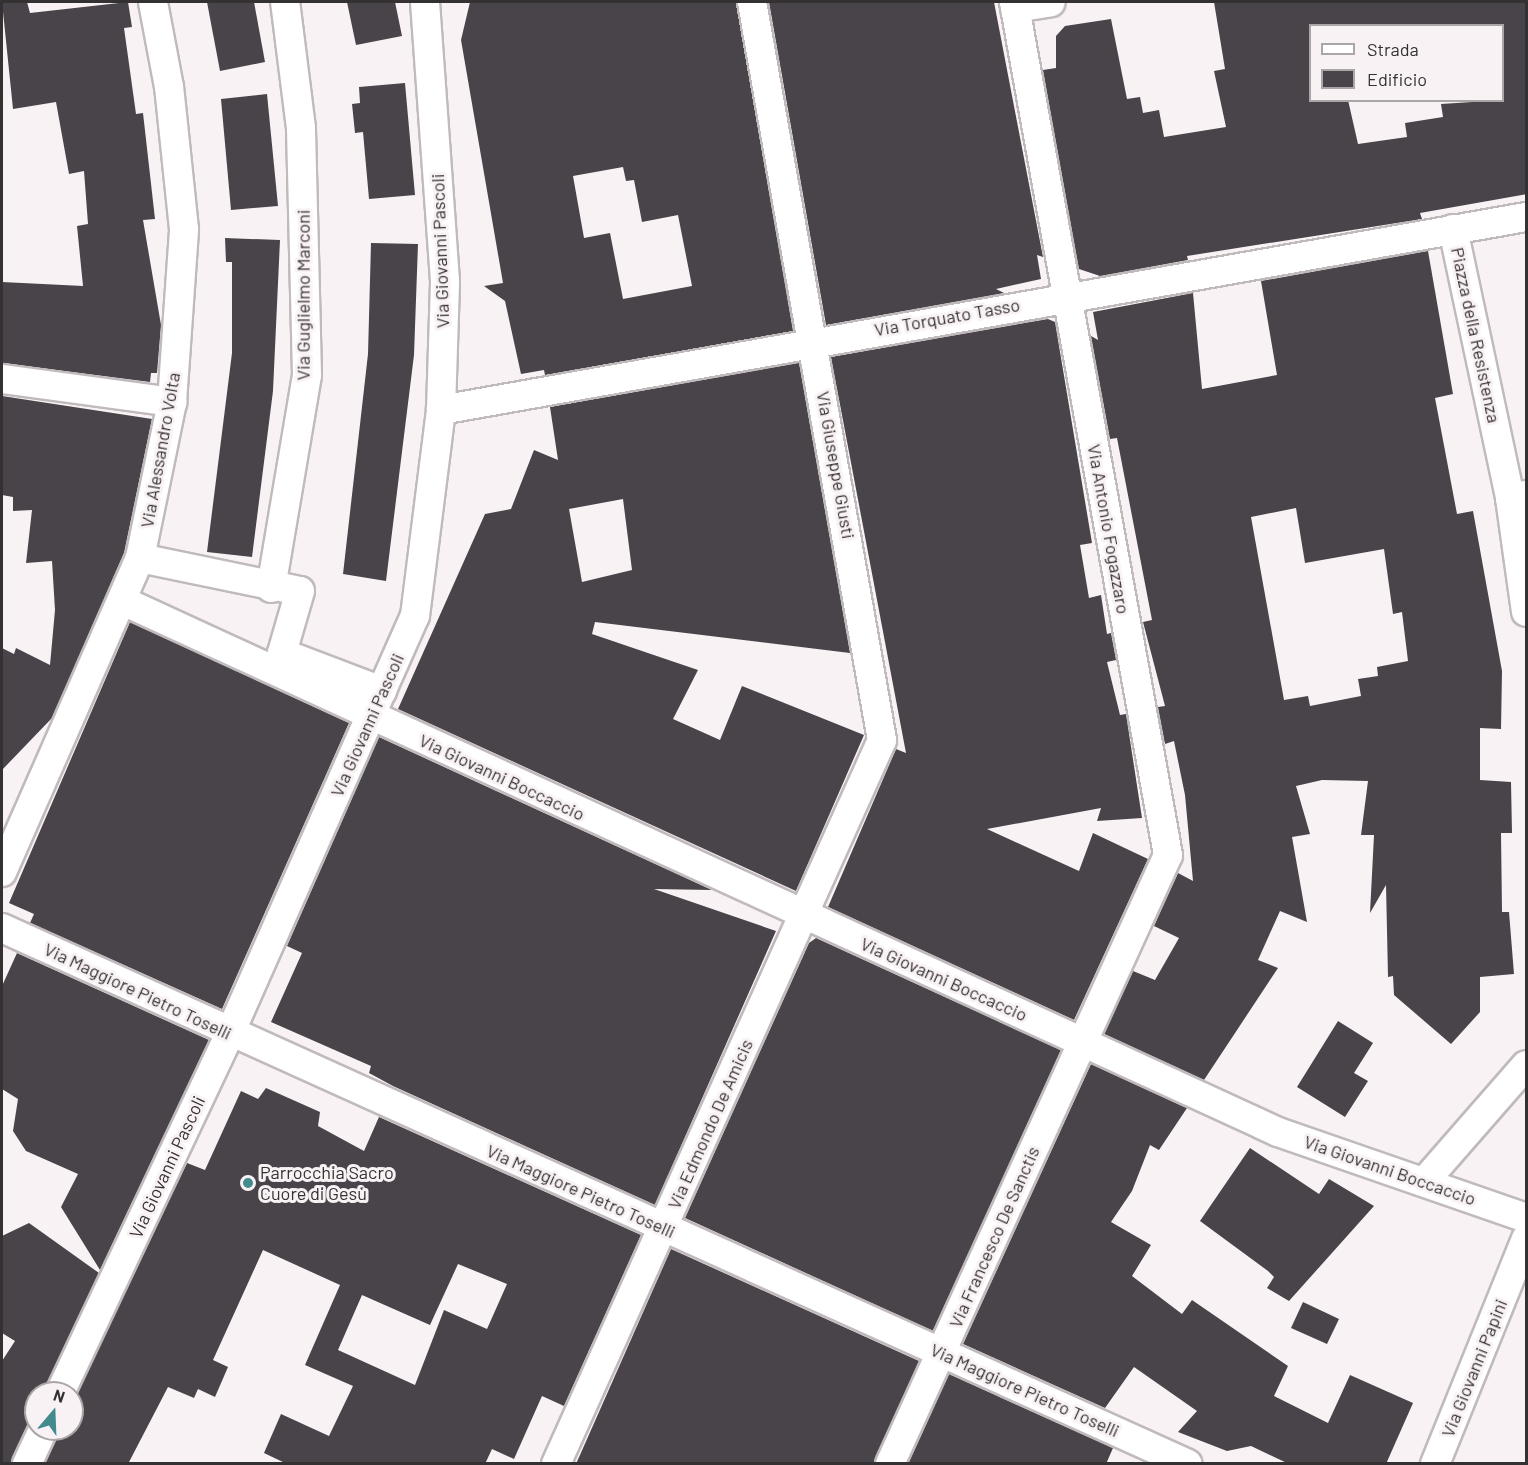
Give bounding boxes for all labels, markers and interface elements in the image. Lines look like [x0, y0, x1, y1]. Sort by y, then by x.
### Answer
legend [1309, 24, 1504, 102]
text: Strada [1367, 38, 1419, 60]
text: Edificio [1367, 68, 1427, 90]
street label: Via Giovanni Pascoli [427, 173, 453, 329]
street label: Via Guglielmo Marconi [292, 210, 314, 380]
street label: Piazza della Resistenza [1447, 245, 1505, 425]
street label: Via Torquato Tasso [872, 294, 1022, 340]
street label: Via Alessandro Volta [136, 371, 184, 529]
street label: Via Giuseppe Giusti [812, 390, 860, 540]
street label: Via Antonio Fogazzaro [1083, 442, 1135, 616]
street label: Via Giovanni Pascoli [326, 650, 408, 800]
street label: Via Giovanni Boccaccio [416, 729, 588, 825]
street label: Via Giovanni Boccaccio [857, 932, 1031, 1026]
street label: Via Maggiore Pietro Toselli [41, 938, 235, 1044]
street label: Via Edmondo De Amicis [663, 1036, 757, 1212]
street label: Via Giovanni Pascoli [125, 1092, 209, 1242]
street label: Via Giovanni Boccaccio [1301, 1130, 1479, 1210]
street label: Via Maggiore Pietro Toselli [483, 1140, 679, 1242]
street label: Via Francesco De Sanctis [944, 1143, 1044, 1331]
place label: Parrocchia Sacro Cuore di Gesù [260, 1162, 394, 1204]
marker: Parrocchia Sacro Cuore di Gesù [241, 1176, 255, 1190]
street label: Via Giovanni Papini [1436, 1296, 1512, 1440]
street label: Via Maggiore Pietro Toselli [927, 1339, 1123, 1441]
north arrow [24, 1381, 84, 1441]
text: N [51, 1385, 67, 1406]

